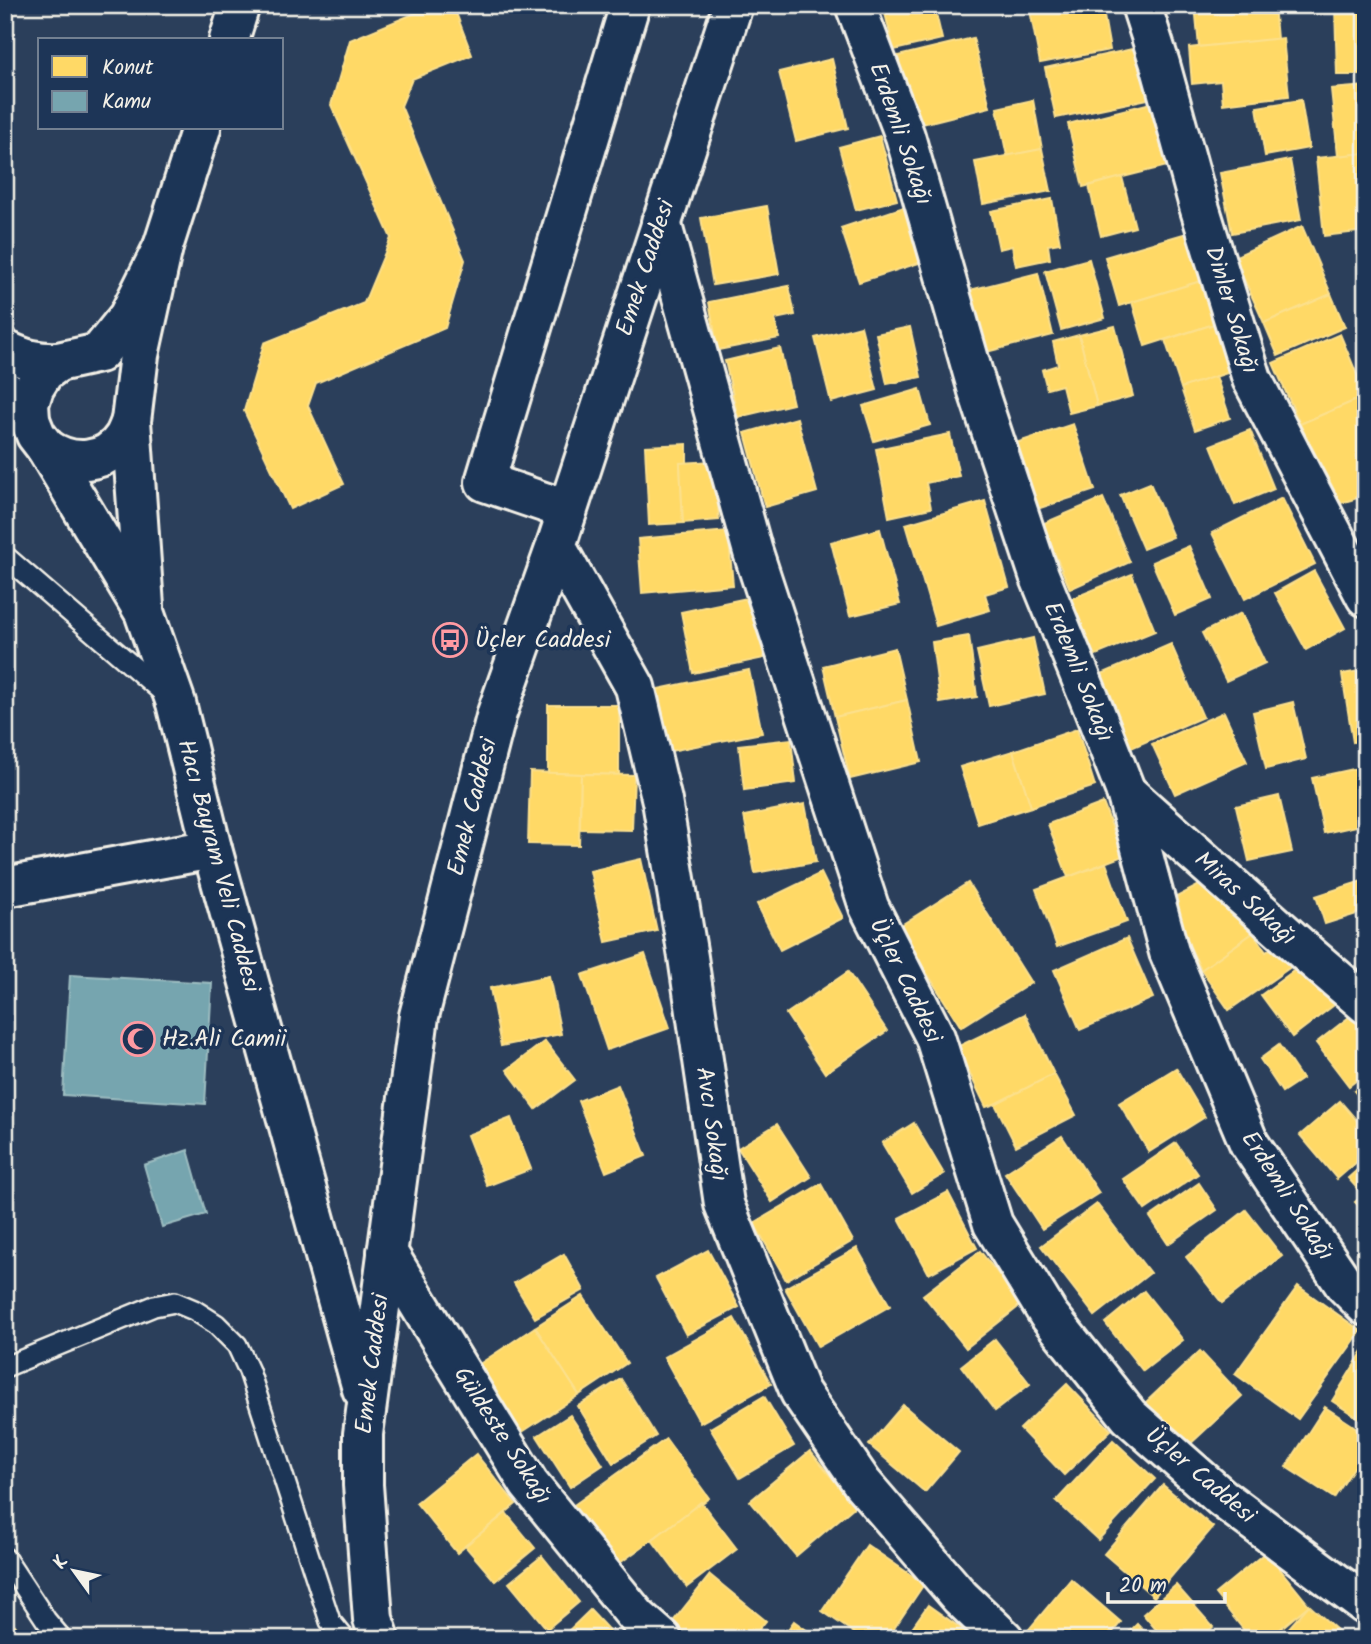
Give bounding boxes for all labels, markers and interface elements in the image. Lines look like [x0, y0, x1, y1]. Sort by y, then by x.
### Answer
legend [38, 38, 284, 130]
text: Konut [102, 52, 154, 85]
street label: Erdemli Sokağı [857, 57, 943, 211]
text: Kamu [102, 86, 151, 119]
street label: Emek Caddesi [606, 194, 687, 341]
street label: Dinler Sokağı [1193, 241, 1269, 379]
street label: Erdemli Sokağı [1032, 596, 1124, 748]
bus stop icon: Üçler Caddesi [431, 621, 469, 659]
place label: Üçler Caddesi [475, 621, 612, 660]
street label: Emek Caddesi [437, 733, 509, 880]
street label: Hacı Bayram Veli Caddesi [165, 735, 271, 998]
street label: Miras Sokağı [1185, 842, 1305, 956]
street label: Üçler Caddesi [858, 912, 953, 1052]
mosque icon: Hz.Ali Camii [119, 1020, 157, 1058]
place label: Hz.Ali Camii [162, 1020, 288, 1059]
street label: Avcı Sokağı [684, 1064, 738, 1184]
street label: Erdemli Sokağı [1230, 1123, 1344, 1269]
street label: Emek Caddesi [345, 1290, 401, 1436]
street label: Güldeste Sokağı [443, 1359, 561, 1513]
street label: Üçler Caddesi [1136, 1418, 1265, 1535]
north arrow [38, 1536, 108, 1606]
text: K [46, 1550, 77, 1576]
scale bar [1108, 1560, 1226, 1604]
text: 20 m [1119, 1570, 1167, 1603]

